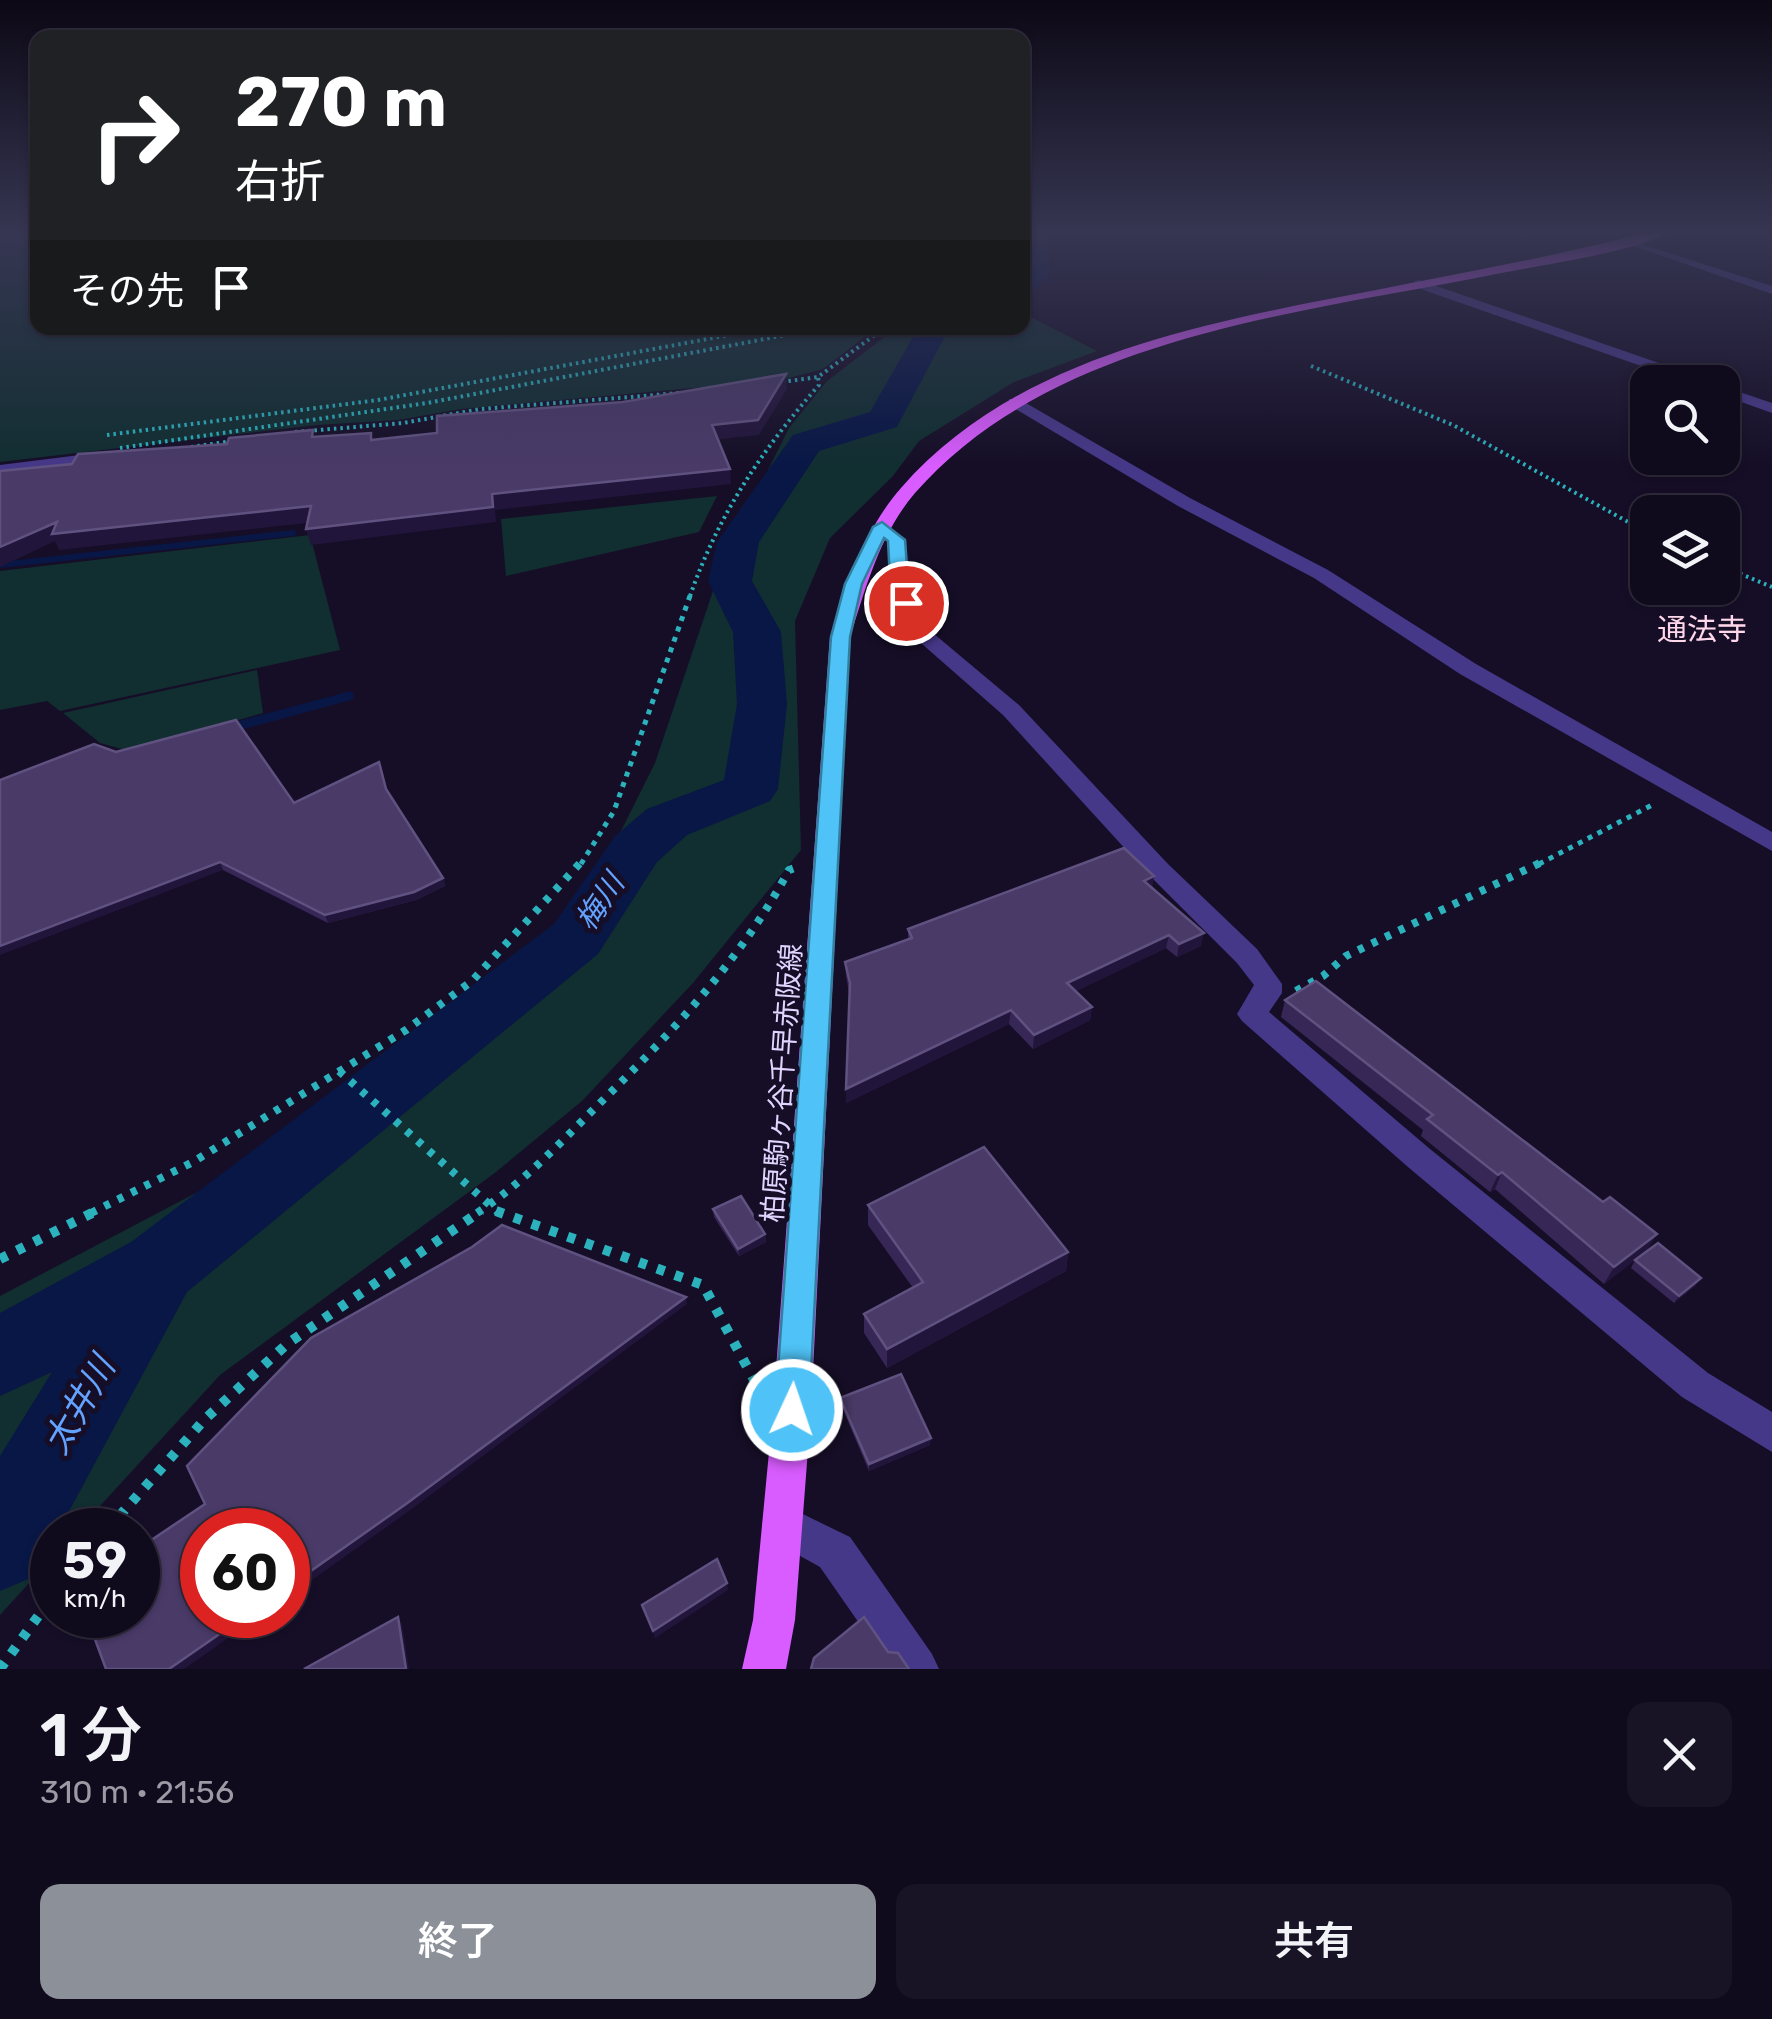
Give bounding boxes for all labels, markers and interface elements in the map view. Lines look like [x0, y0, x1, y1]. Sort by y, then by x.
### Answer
text: 270 m [235, 61, 447, 144]
icon: right [70, 70, 200, 200]
text: 右折 [235, 155, 325, 208]
icon: arrive [204, 260, 259, 315]
text: その先 [70, 268, 184, 314]
map controls [1630, 365, 1740, 605]
button: search [1630, 365, 1740, 475]
button: layers [1630, 495, 1740, 605]
pin [864, 561, 949, 646]
icon: arrive [879, 576, 934, 631]
district label: 通法寺 [1657, 612, 1747, 648]
water label: 梅川 [568, 865, 633, 937]
street label: 柏原駒ヶ谷千早赤阪線 [756, 942, 808, 1224]
water label: 太井川 [35, 1346, 125, 1461]
position arrow [740, 1358, 844, 1462]
speed limit sign: 60 [180, 1508, 310, 1638]
text: 59 [63, 1531, 127, 1591]
text: km/h [64, 1584, 126, 1613]
text: 1 分 [40, 1700, 142, 1771]
button: close [1627, 1702, 1732, 1807]
text: 310 m · 21:56 [40, 1773, 234, 1811]
button: 終了 [40, 1884, 876, 1999]
button: 共有 [896, 1884, 1732, 1999]

